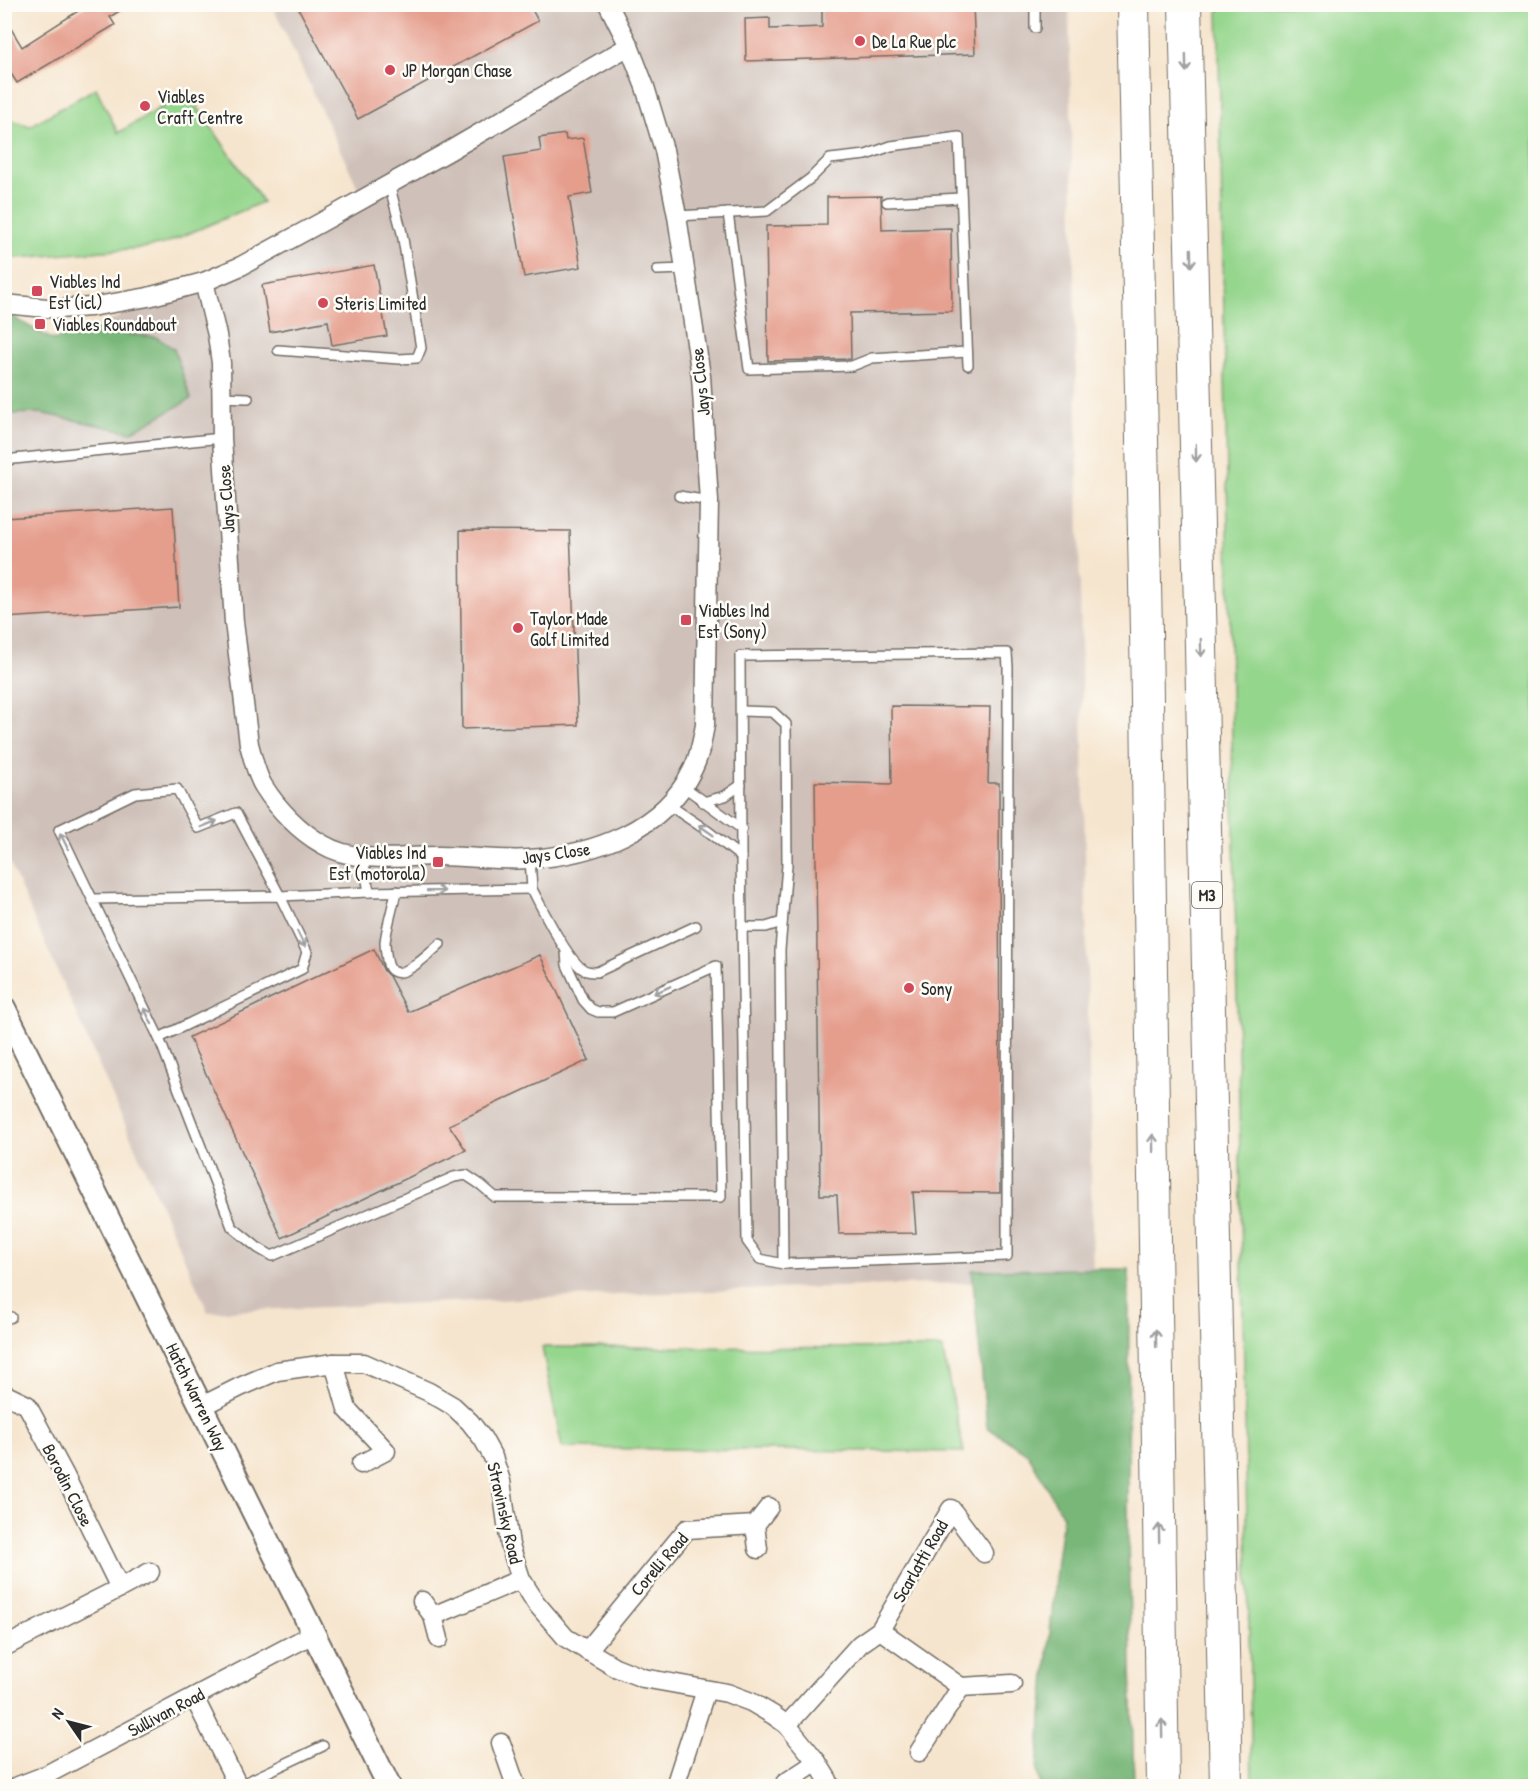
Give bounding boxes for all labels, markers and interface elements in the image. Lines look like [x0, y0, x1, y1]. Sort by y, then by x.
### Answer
place label: De La Rue plc [872, 29, 956, 54]
marker: De La Rue plc [853, 34, 867, 48]
one-way arrow [1180, 52, 1192, 72]
place label: JP Morgan Chase [402, 58, 512, 83]
marker: JP Morgan Chase [383, 63, 397, 77]
place label: Viables Craft Centre [157, 84, 243, 130]
marker: Viables Craft Centre [138, 99, 152, 113]
one-way arrow [1185, 247, 1197, 267]
place label: Viables Ind Est (icl) [49, 269, 120, 315]
marker: Viables Ind Est (icl) [30, 284, 44, 298]
place label: Steris Limited [335, 291, 426, 316]
marker: Steris Limited [316, 296, 330, 310]
place label: Viables Roundabout [52, 312, 177, 337]
marker: Viables Roundabout [33, 317, 47, 331]
street label: Jays Close [684, 347, 716, 417]
one-way arrow [1190, 442, 1202, 462]
street label: Jays Close [211, 464, 241, 534]
place label: Viables Ind Est (Sony) [698, 598, 769, 644]
place label: Taylor Made Golf Limited [530, 606, 609, 652]
marker: Viables Ind Est (Sony) [679, 613, 693, 627]
marker: Taylor Made Golf Limited [511, 621, 525, 635]
one-way arrow [1195, 637, 1207, 657]
one-way arrow [200, 818, 218, 829]
one-way arrow [698, 824, 714, 836]
one-way arrow [57, 832, 69, 850]
street label: Jays Close [520, 836, 592, 870]
place label: Viables Ind Est (motorola) [329, 840, 426, 886]
marker: Viables Ind Est (motorola) [431, 855, 445, 869]
road number: M3 [1192, 882, 1222, 908]
one-way arrow [425, 885, 445, 896]
one-way arrow [295, 929, 307, 947]
place label: Sony [921, 976, 953, 1001]
marker: Sony [902, 981, 916, 995]
one-way arrow [654, 985, 672, 997]
one-way arrow [142, 1008, 154, 1026]
one-way arrow [1148, 1134, 1159, 1154]
one-way arrow [1151, 1329, 1162, 1349]
street label: Hatch Warren Way [160, 1339, 234, 1456]
street label: Borodin Close [36, 1439, 100, 1531]
street label: Stravinsky Road [481, 1460, 529, 1566]
street label: Scarlatti Road [886, 1515, 954, 1607]
one-way arrow [1153, 1524, 1165, 1544]
street label: Corelli Road [624, 1527, 694, 1601]
street label: Sullivan Road [123, 1681, 209, 1743]
north arrow [39, 1692, 99, 1752]
text: N [45, 1703, 68, 1723]
one-way arrow [1157, 1719, 1168, 1739]

